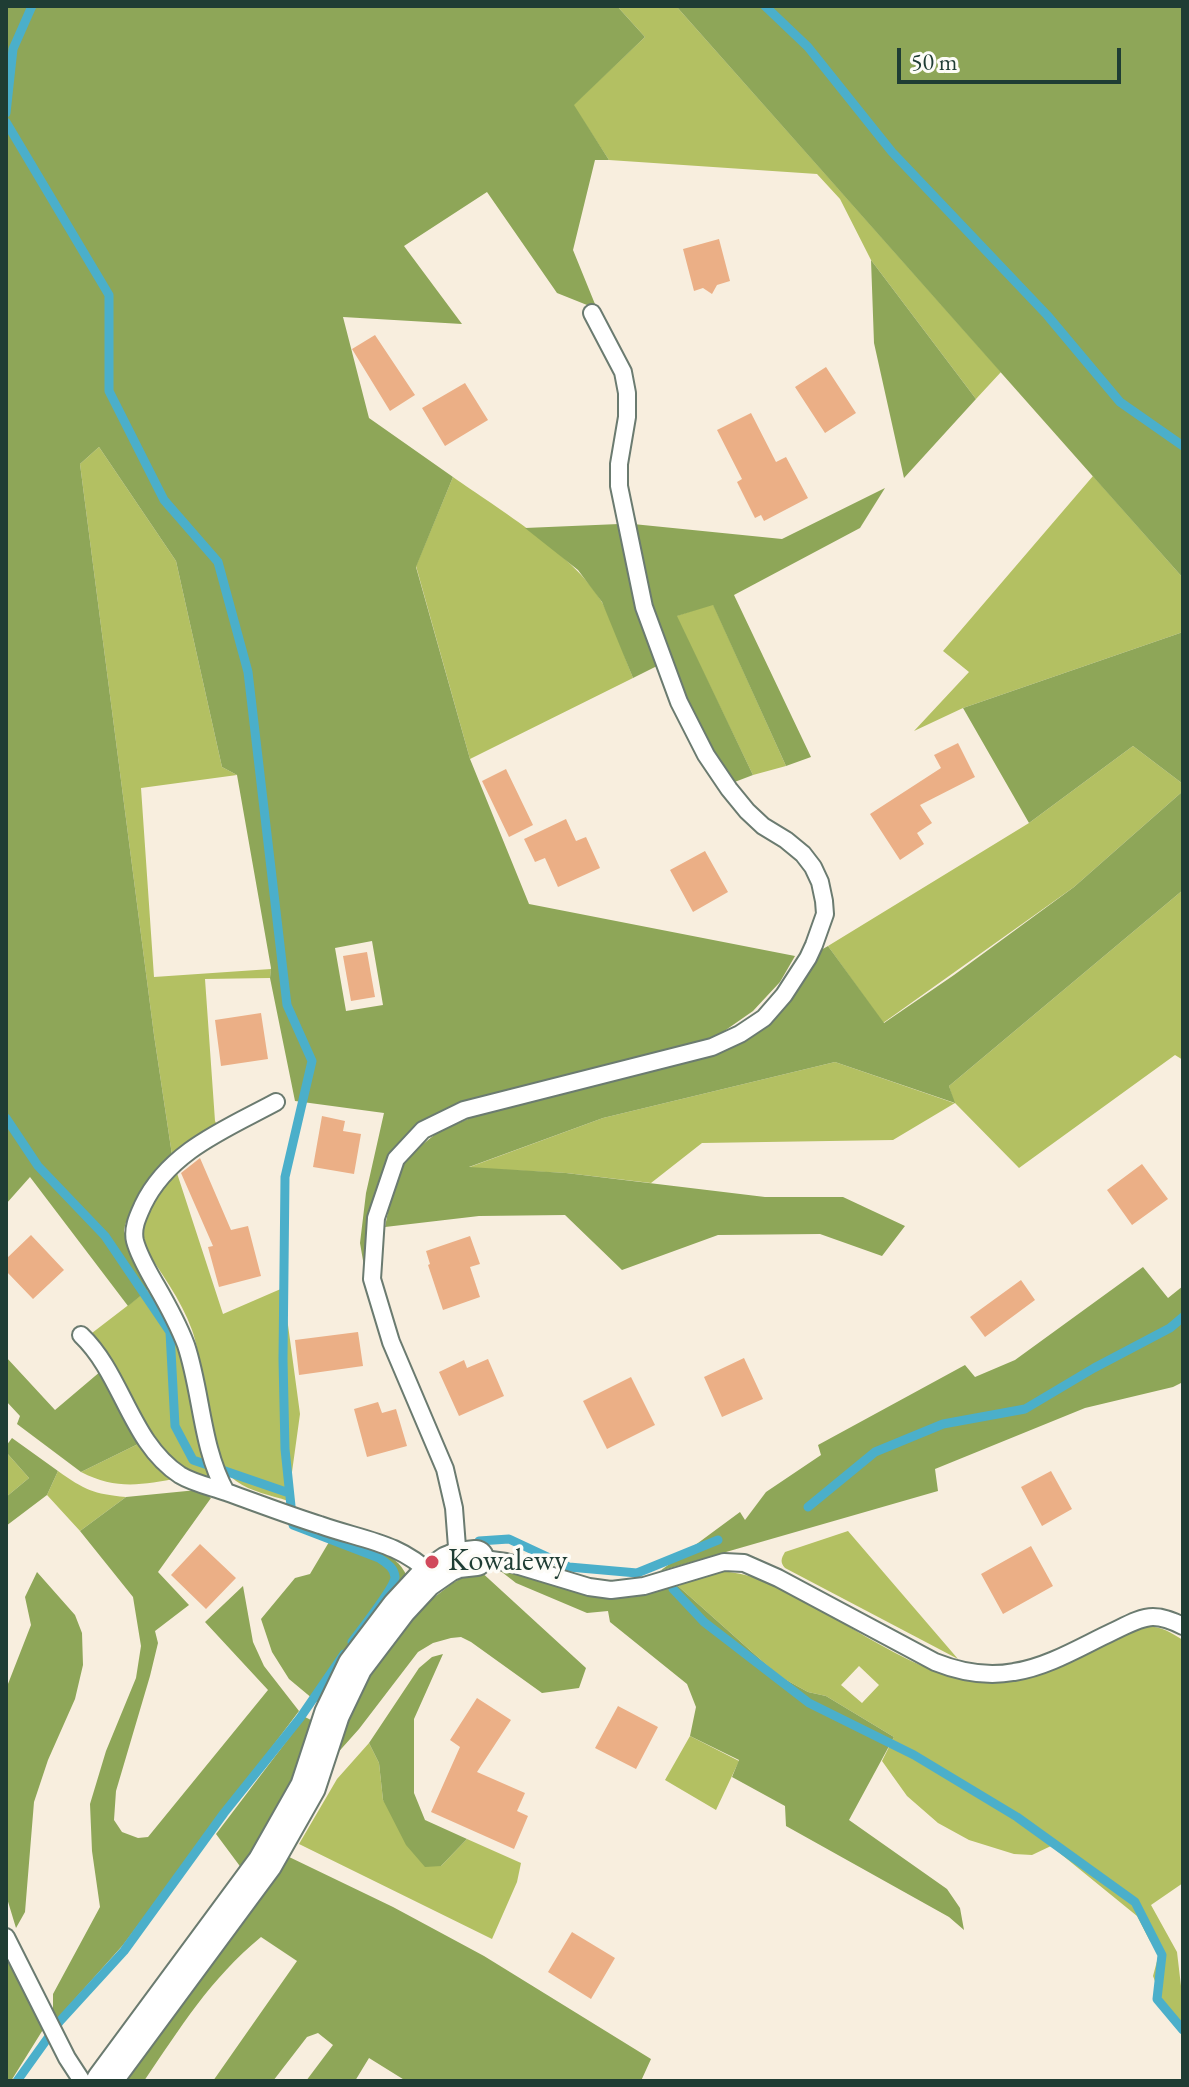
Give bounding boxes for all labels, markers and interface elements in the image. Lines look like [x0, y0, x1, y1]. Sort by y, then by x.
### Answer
scale bar [901, 32, 1125, 82]
text: 50 m [911, 46, 958, 77]
place label: Kowalewy [448, 1544, 567, 1580]
marker: Kowalewy [423, 1553, 441, 1571]

